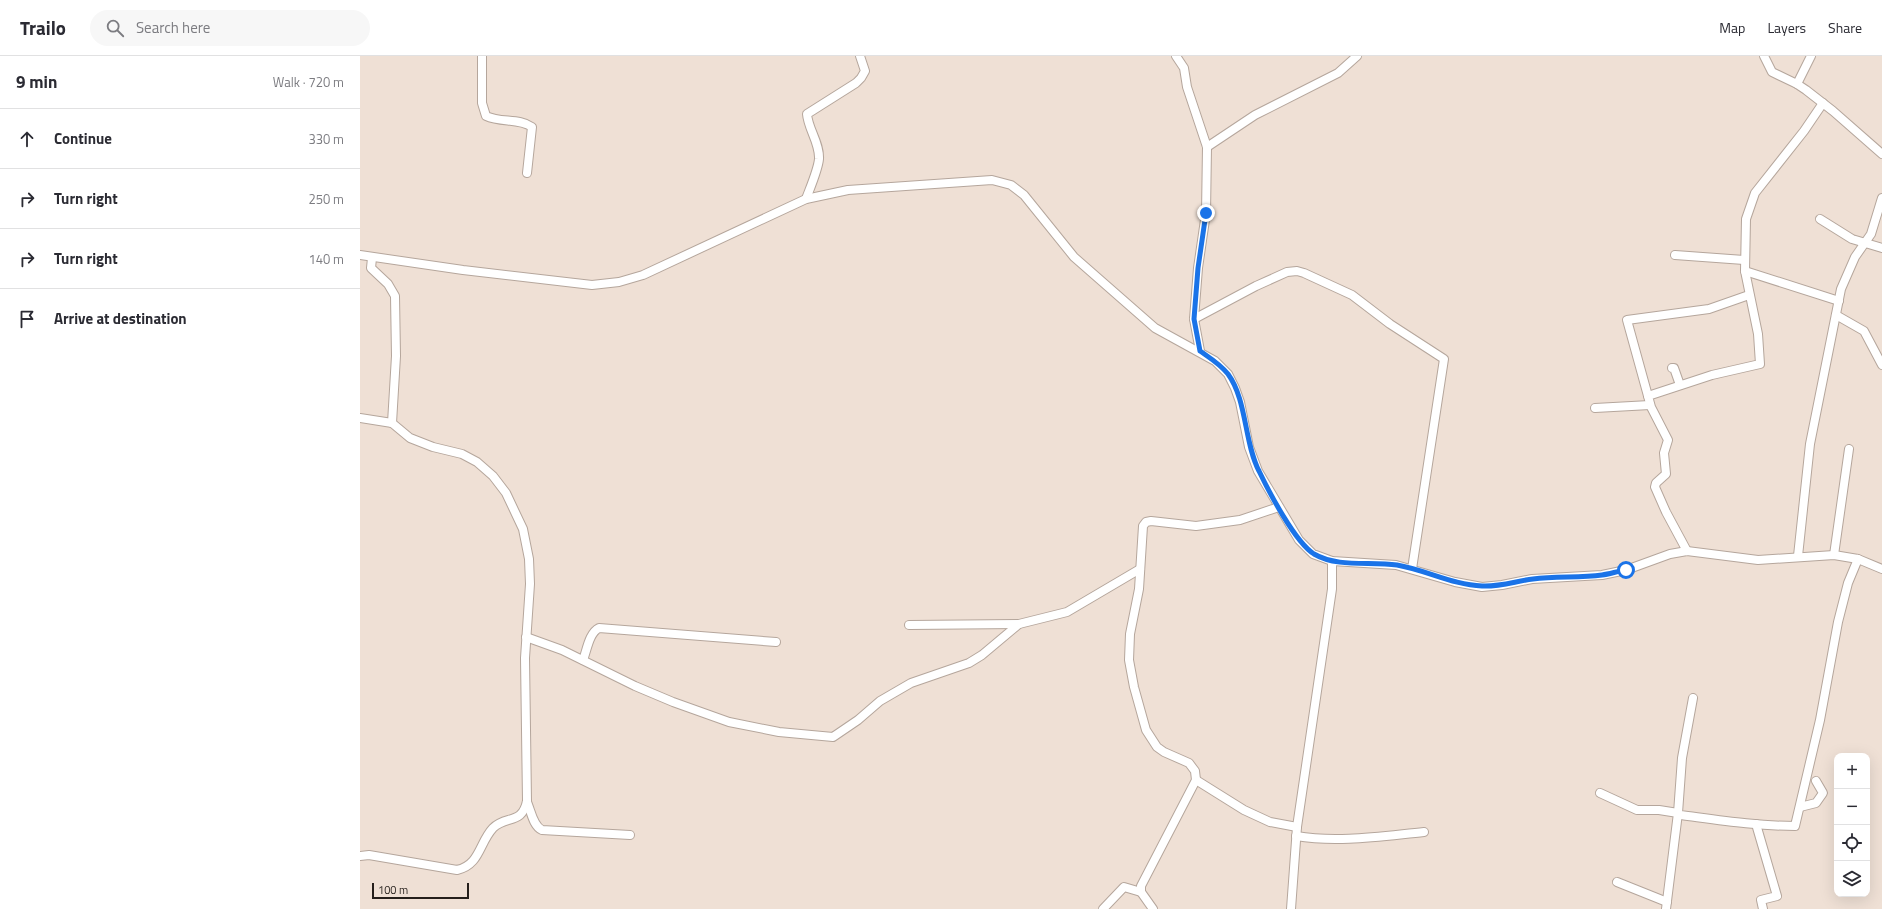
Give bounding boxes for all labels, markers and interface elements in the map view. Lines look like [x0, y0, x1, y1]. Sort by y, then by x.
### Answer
search box [90, 10, 370, 46]
text: Trailo [20, 13, 66, 42]
text: Search here [136, 16, 210, 39]
icon: search [104, 17, 126, 39]
text: Map [1719, 17, 1745, 38]
text: Layers [1767, 17, 1806, 38]
text: Share [1828, 17, 1862, 38]
text: 9 min [16, 69, 57, 95]
text: Walk · 720 m [273, 72, 344, 92]
text: Continue [54, 127, 112, 150]
icon: ahead [16, 128, 38, 150]
text: 330 m [308, 129, 344, 149]
text: Turn right [54, 187, 118, 210]
icon: right [16, 188, 38, 210]
text: 250 m [308, 189, 344, 209]
route end [1197, 204, 1215, 222]
text: Turn right [54, 247, 118, 270]
icon: right [16, 248, 38, 270]
text: 140 m [308, 249, 344, 269]
text: Arrive at destination [54, 307, 187, 330]
icon: arrive [16, 308, 38, 330]
route start [1617, 561, 1635, 579]
map controls [1834, 753, 1870, 897]
button: + [1834, 753, 1870, 789]
button: − [1834, 789, 1870, 825]
button: locate [1834, 825, 1870, 861]
button: layers [1834, 861, 1870, 897]
scale bar [372, 881, 469, 900]
text: 100 m [378, 882, 408, 898]

